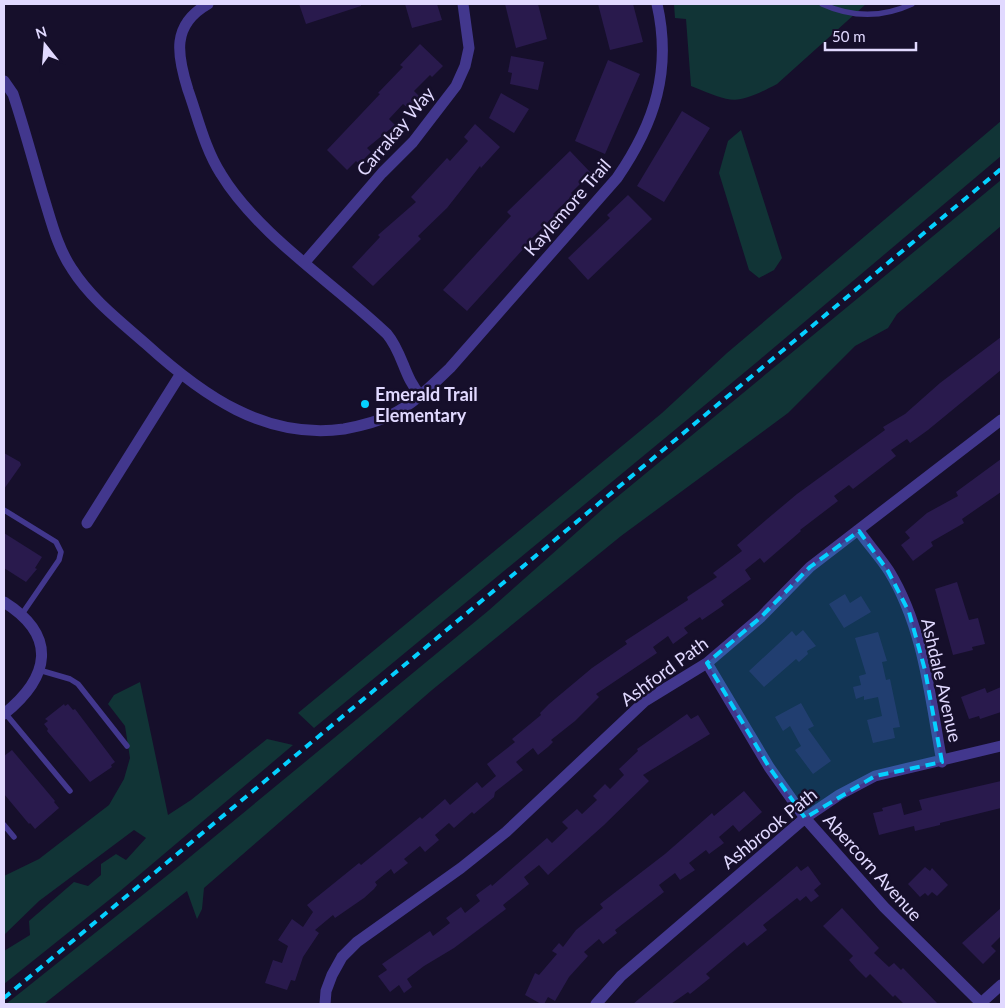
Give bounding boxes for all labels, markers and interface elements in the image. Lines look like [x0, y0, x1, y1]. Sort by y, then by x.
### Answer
north arrow [20, 20, 70, 70]
scale bar [825, 20, 916, 52]
text: N [33, 22, 49, 42]
text: 50 m [832, 27, 866, 45]
street label: Carrakay Way [351, 81, 439, 180]
street label: Kaylemore Trail [519, 154, 615, 260]
place label: Emerald Trail Elementary [375, 383, 478, 426]
marker: Emerald Trail Elementary [359, 398, 371, 410]
street label: Ashdale Avenue [917, 616, 967, 744]
street label: Ashford Path [616, 632, 712, 710]
street label: Ashbrook Path [717, 783, 821, 873]
street label: Abercorn Avenue [819, 809, 927, 925]

